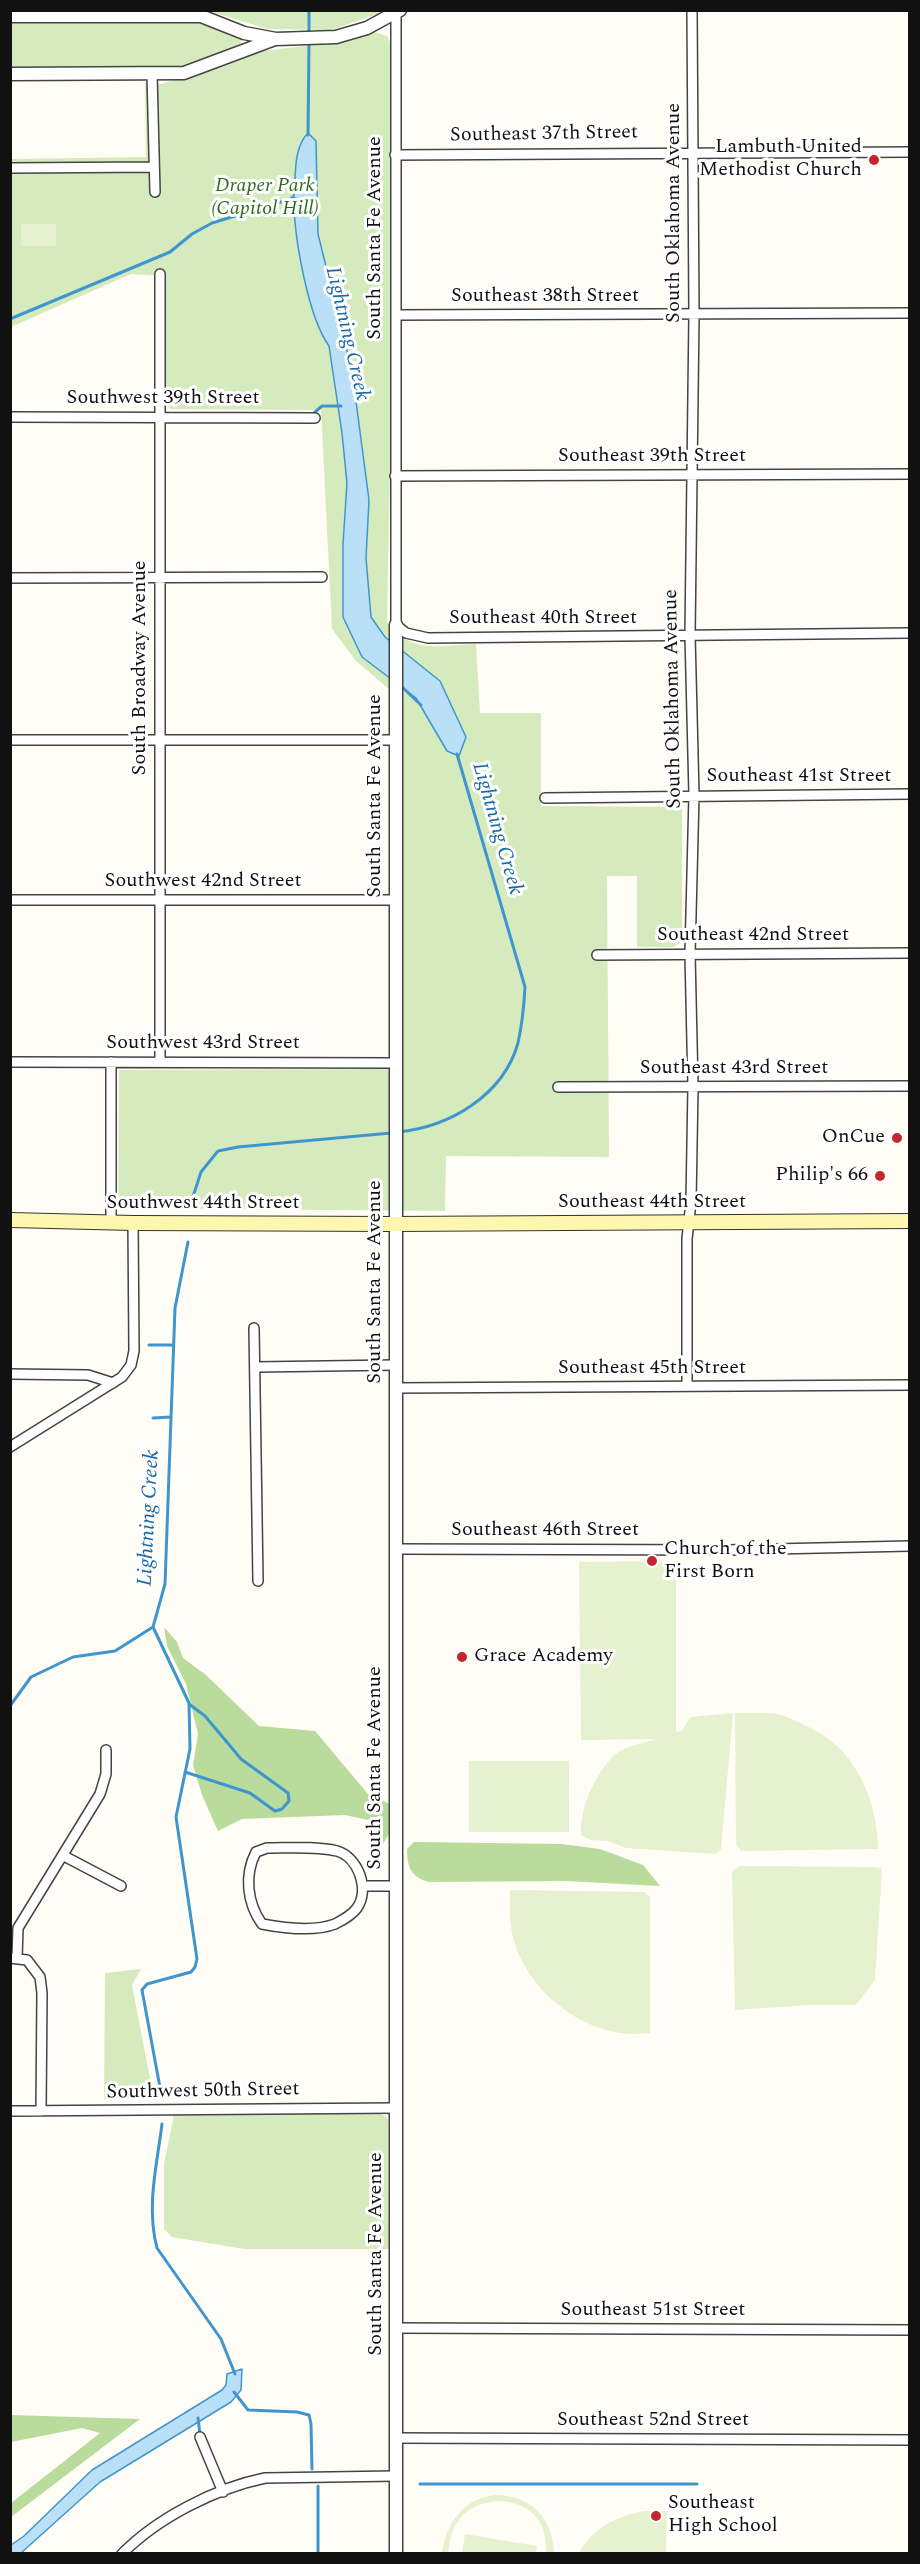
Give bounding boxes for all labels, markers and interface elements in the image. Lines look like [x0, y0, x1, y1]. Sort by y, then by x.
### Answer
street label: South Oklahoma Avenue [663, 103, 687, 323]
street label: Southeast 37th Street [450, 121, 638, 149]
street label: South Santa Fe Avenue [364, 136, 388, 340]
place label: Lambuth United Methodist Church [699, 136, 862, 183]
marker: Lambuth United Methodist Church [867, 153, 881, 167]
park label: Draper Park (Capitol Hill) [211, 175, 319, 222]
water label: Lightning Creek [318, 265, 374, 403]
street label: Southeast 38th Street [451, 285, 639, 309]
street label: Southwest 39th Street [66, 387, 260, 411]
street label: Southeast 39th Street [558, 445, 746, 469]
street label: South Broadway Avenue [129, 560, 153, 776]
street label: South Oklahoma Avenue [660, 589, 688, 809]
street label: Southeast 40th Street [449, 607, 637, 631]
street label: South Santa Fe Avenue [364, 694, 388, 898]
water label: Lightning Creek [465, 760, 527, 898]
street label: Southeast 41st Street [707, 765, 891, 789]
street label: Southwest 42nd Street [104, 870, 302, 894]
street label: Southeast 42nd Street [657, 924, 849, 948]
street label: Southwest 43rd Street [106, 1032, 300, 1056]
street label: Southeast 43rd Street [640, 1057, 828, 1081]
place label: OnCue [822, 1126, 885, 1150]
marker: OnCue [890, 1131, 904, 1145]
place label: Philip's 66 [775, 1164, 868, 1188]
marker: Philip's 66 [873, 1169, 887, 1183]
street label: South Santa Fe Avenue [364, 1180, 388, 1384]
street label: Southeast 44th Street [558, 1191, 746, 1215]
street label: Southwest 44th Street [106, 1192, 300, 1216]
street label: Southeast 45th Street [558, 1357, 746, 1381]
water label: Lightning Creek [134, 1449, 166, 1587]
street label: Southeast 46th Street [451, 1519, 639, 1543]
place label: Church of the First Born [664, 1538, 787, 1585]
marker: Church of the First Born [645, 1554, 659, 1568]
place label: Grace Academy [474, 1645, 613, 1669]
marker: Grace Academy [455, 1650, 469, 1664]
street label: South Santa Fe Avenue [364, 1666, 388, 1870]
street label: Southwest 50th Street [106, 2078, 300, 2106]
street label: South Santa Fe Avenue [365, 2152, 389, 2356]
street label: Southeast 51st Street [561, 2299, 745, 2323]
street label: Southeast 52nd Street [557, 2409, 749, 2433]
place label: Southeast High School [668, 2492, 778, 2539]
marker: Southeast High School [649, 2509, 663, 2523]

